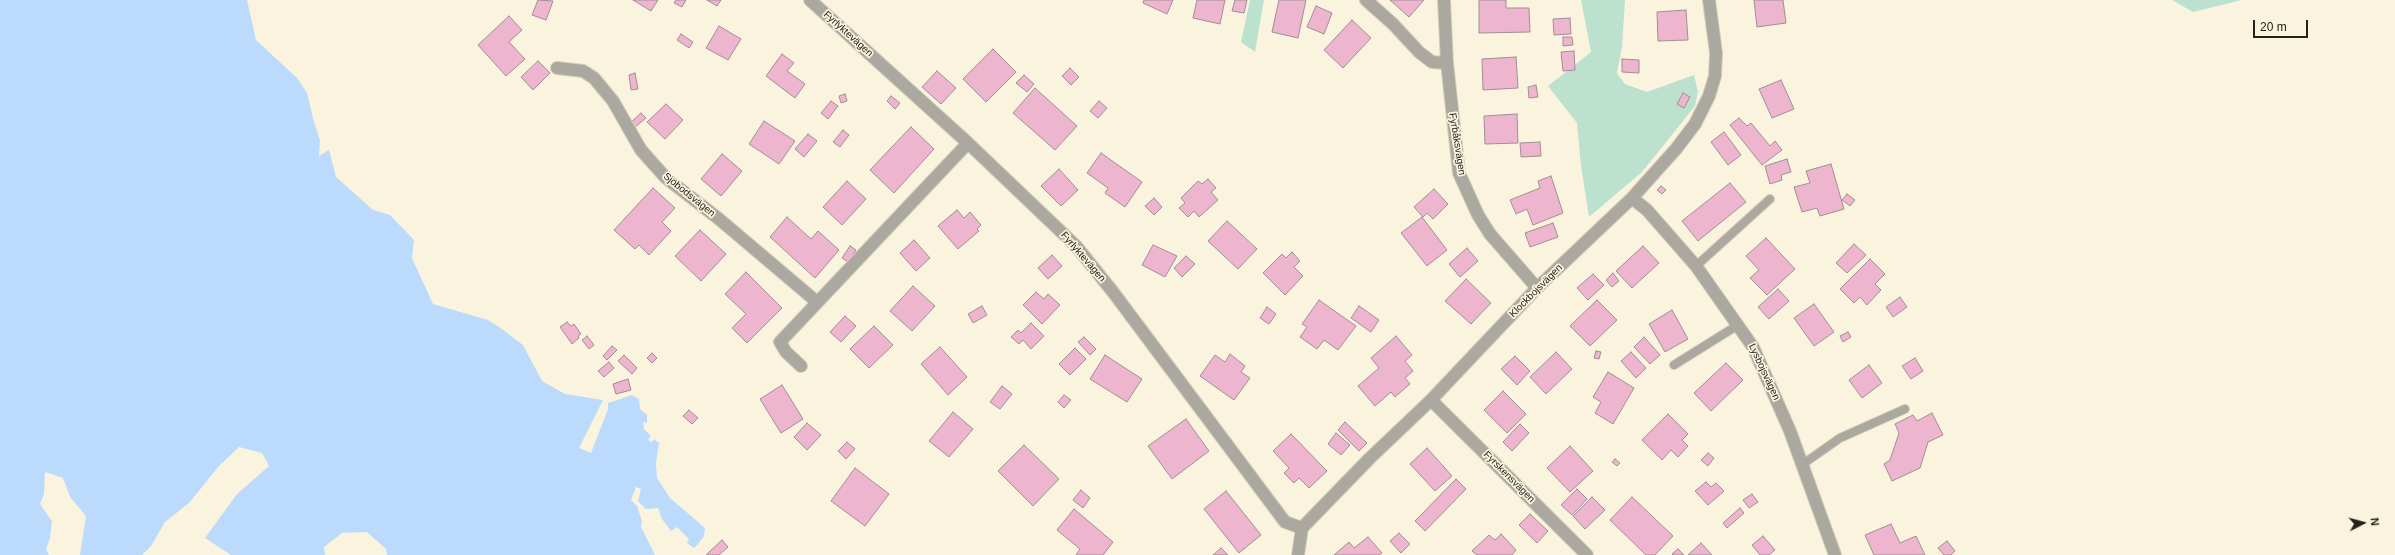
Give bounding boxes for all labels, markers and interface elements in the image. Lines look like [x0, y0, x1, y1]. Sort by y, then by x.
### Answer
street label: Fyrlyktevägen [821, 9, 875, 59]
scale bar [2255, 12, 2310, 38]
text: 20 m [2260, 20, 2287, 34]
street label: Fyrbåksvägen [1446, 112, 1468, 176]
street label: Sjöbodsvägen [661, 170, 717, 220]
street label: Fyrlyktevägen [1058, 230, 1108, 284]
street label: Klockbojsvägen [1507, 262, 1565, 320]
street label: Lysbojsvägen [1746, 342, 1782, 402]
street label: Fyrskensvägen [1481, 449, 1537, 505]
north arrow [2343, 503, 2383, 543]
text: N [2369, 517, 2381, 526]

